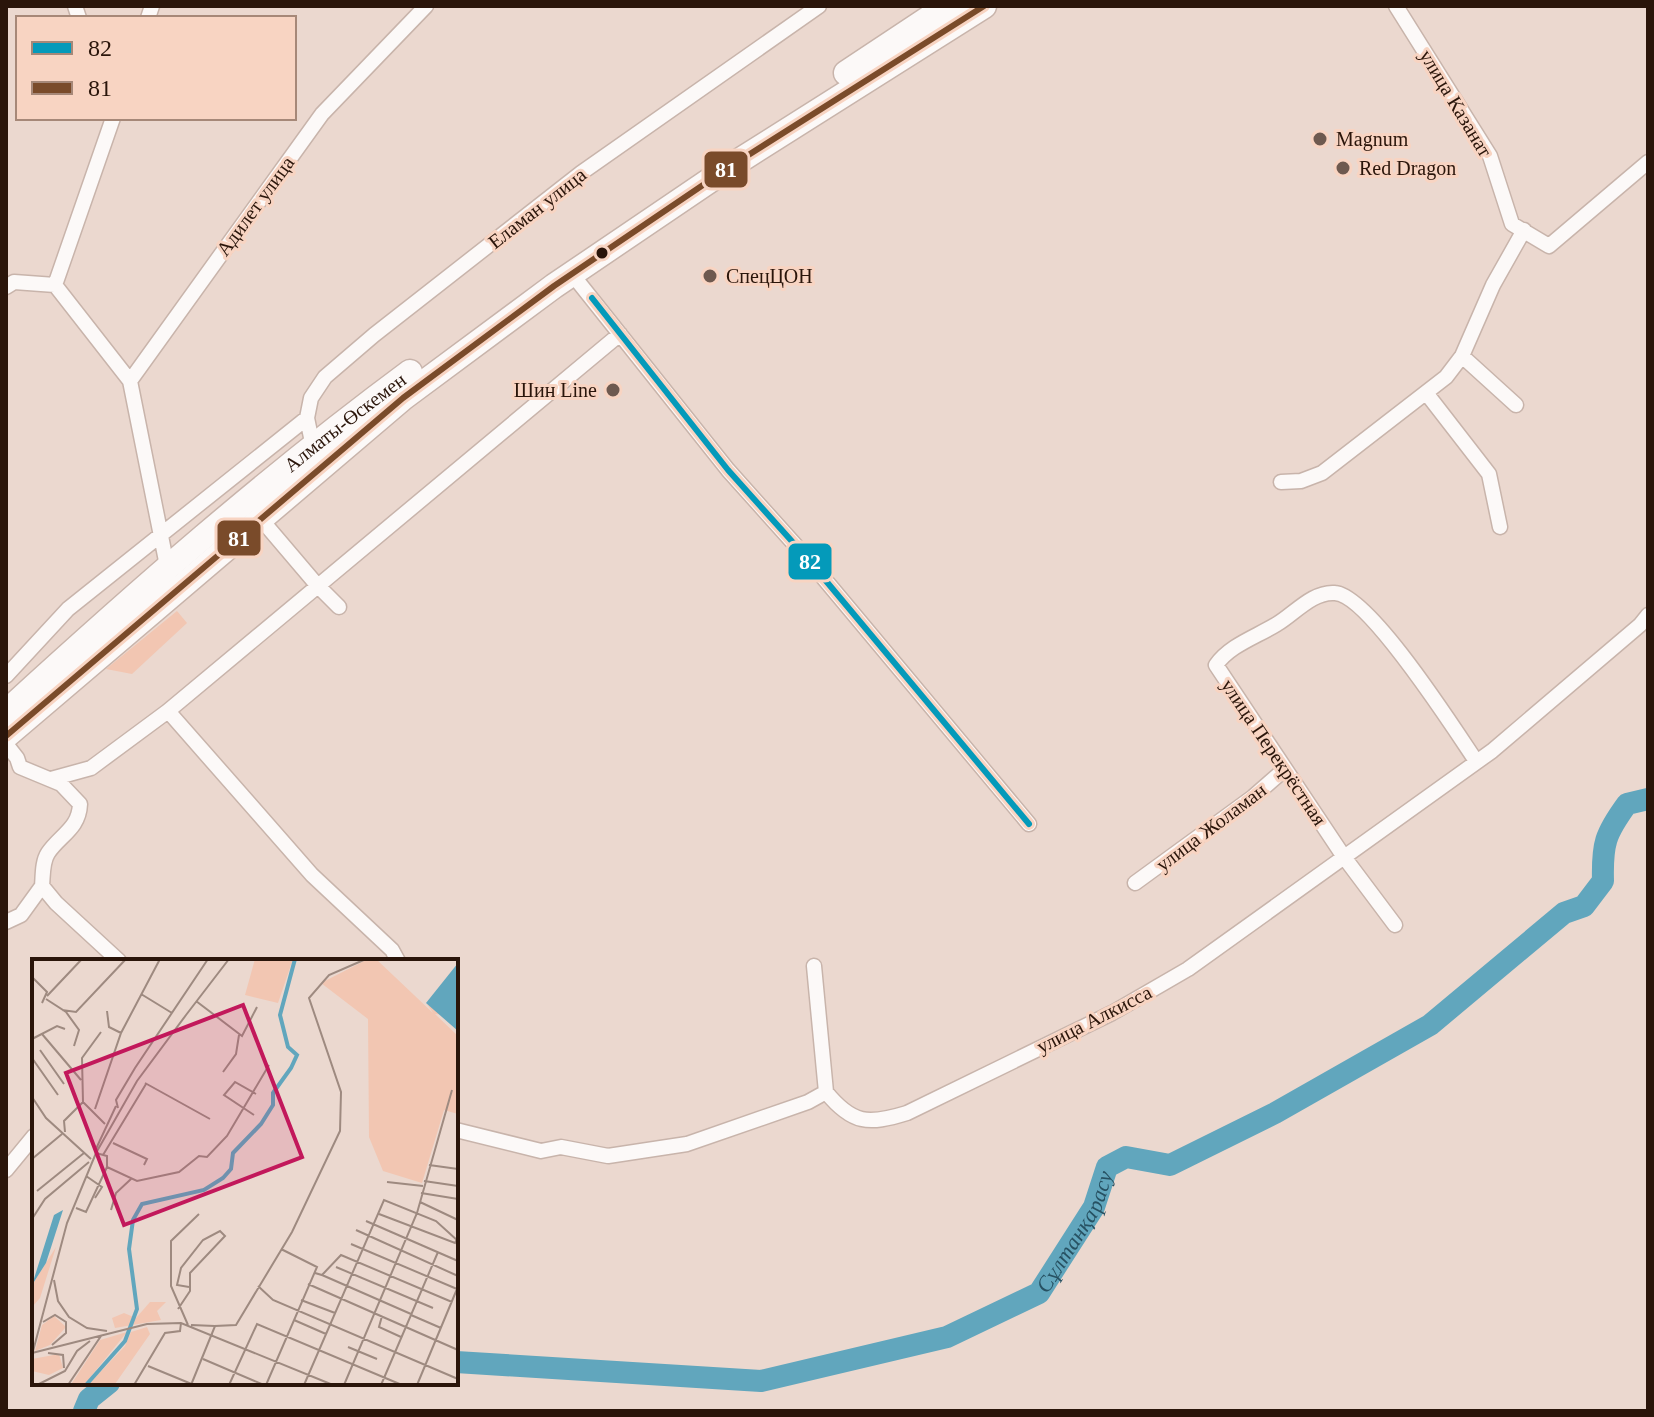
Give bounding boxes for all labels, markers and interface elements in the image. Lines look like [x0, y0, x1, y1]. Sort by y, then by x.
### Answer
legend [16, 16, 296, 120]
text: 82 [88, 35, 112, 61]
street label: улица Казанат [1415, 46, 1497, 161]
text: 81 [88, 75, 112, 101]
place label: Magnum [1336, 128, 1409, 151]
marker: Magnum [1311, 130, 1329, 148]
line badge: 81 [703, 150, 749, 189]
street label: Адилет улица [212, 152, 299, 261]
text: 81 [715, 157, 737, 182]
place label: Red Dragon [1359, 157, 1456, 180]
marker: Red Dragon [1334, 159, 1352, 177]
street label: Еламан улица [484, 163, 591, 254]
unlabelled marker [594, 245, 610, 261]
place label: СпецЦОН [726, 265, 813, 288]
marker: СпецЦОН [701, 267, 719, 285]
street label: Алматы-Өскемен [280, 368, 410, 476]
place label: Шин Line [514, 379, 597, 401]
marker: Шин Line [604, 381, 622, 399]
line badge: 81 [216, 519, 262, 557]
text: 81 [228, 526, 250, 551]
line badge: 82 [787, 542, 833, 581]
text: 82 [799, 549, 821, 574]
street label: улица Перекрёстная [1216, 675, 1331, 830]
street label: улица Жоламан [1152, 778, 1271, 876]
inset map [32, 959, 458, 1385]
street label: улица Алкисса [1033, 981, 1156, 1058]
water label: Сұлтанқарасу [1031, 1168, 1118, 1297]

